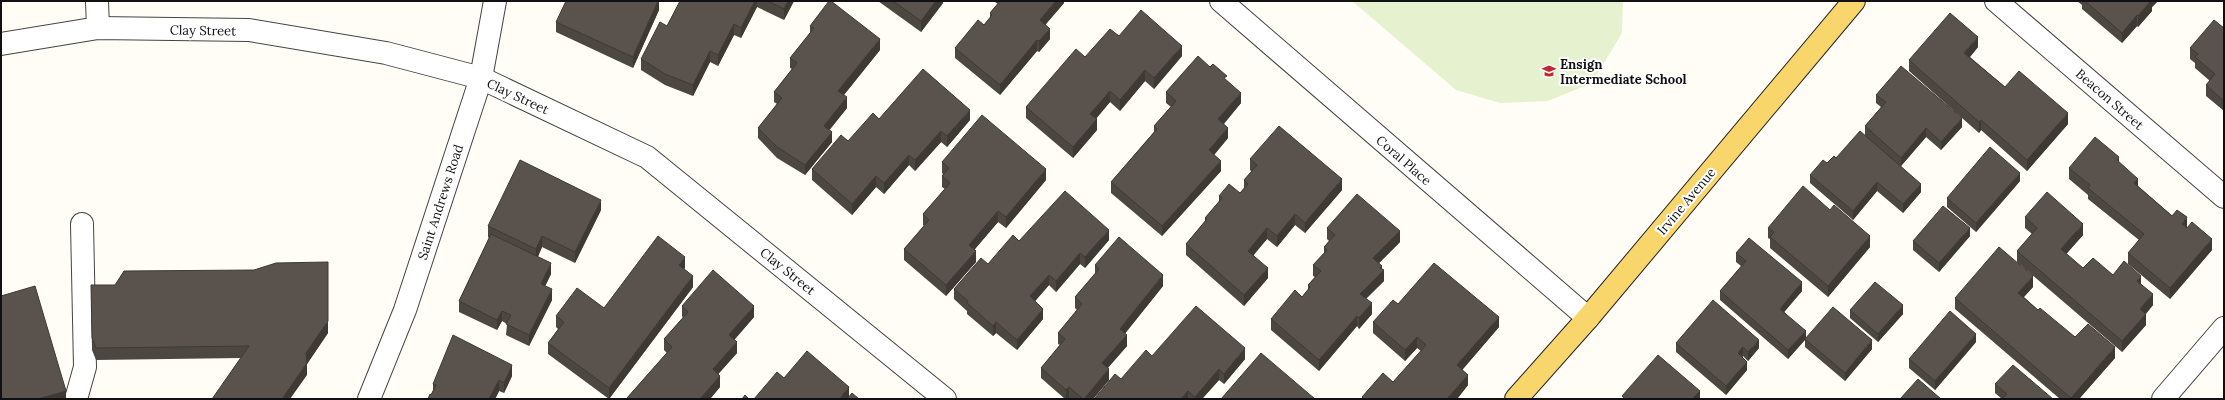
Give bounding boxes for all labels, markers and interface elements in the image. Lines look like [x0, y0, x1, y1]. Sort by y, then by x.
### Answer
street label: Clay Street [170, 21, 236, 40]
place label: Ensign Intermediate School [1560, 56, 1687, 88]
school or university icon: Ensign Intermediate School [1541, 63, 1557, 79]
street label: Beacon Street [2072, 65, 2147, 133]
street label: Clay Street [484, 75, 551, 118]
street label: Coral Place [1372, 132, 1435, 189]
street label: Saint Andrews Road [414, 142, 467, 262]
street label: Irvine Avenue [1653, 164, 1719, 238]
street label: Clay Street [757, 244, 819, 299]

